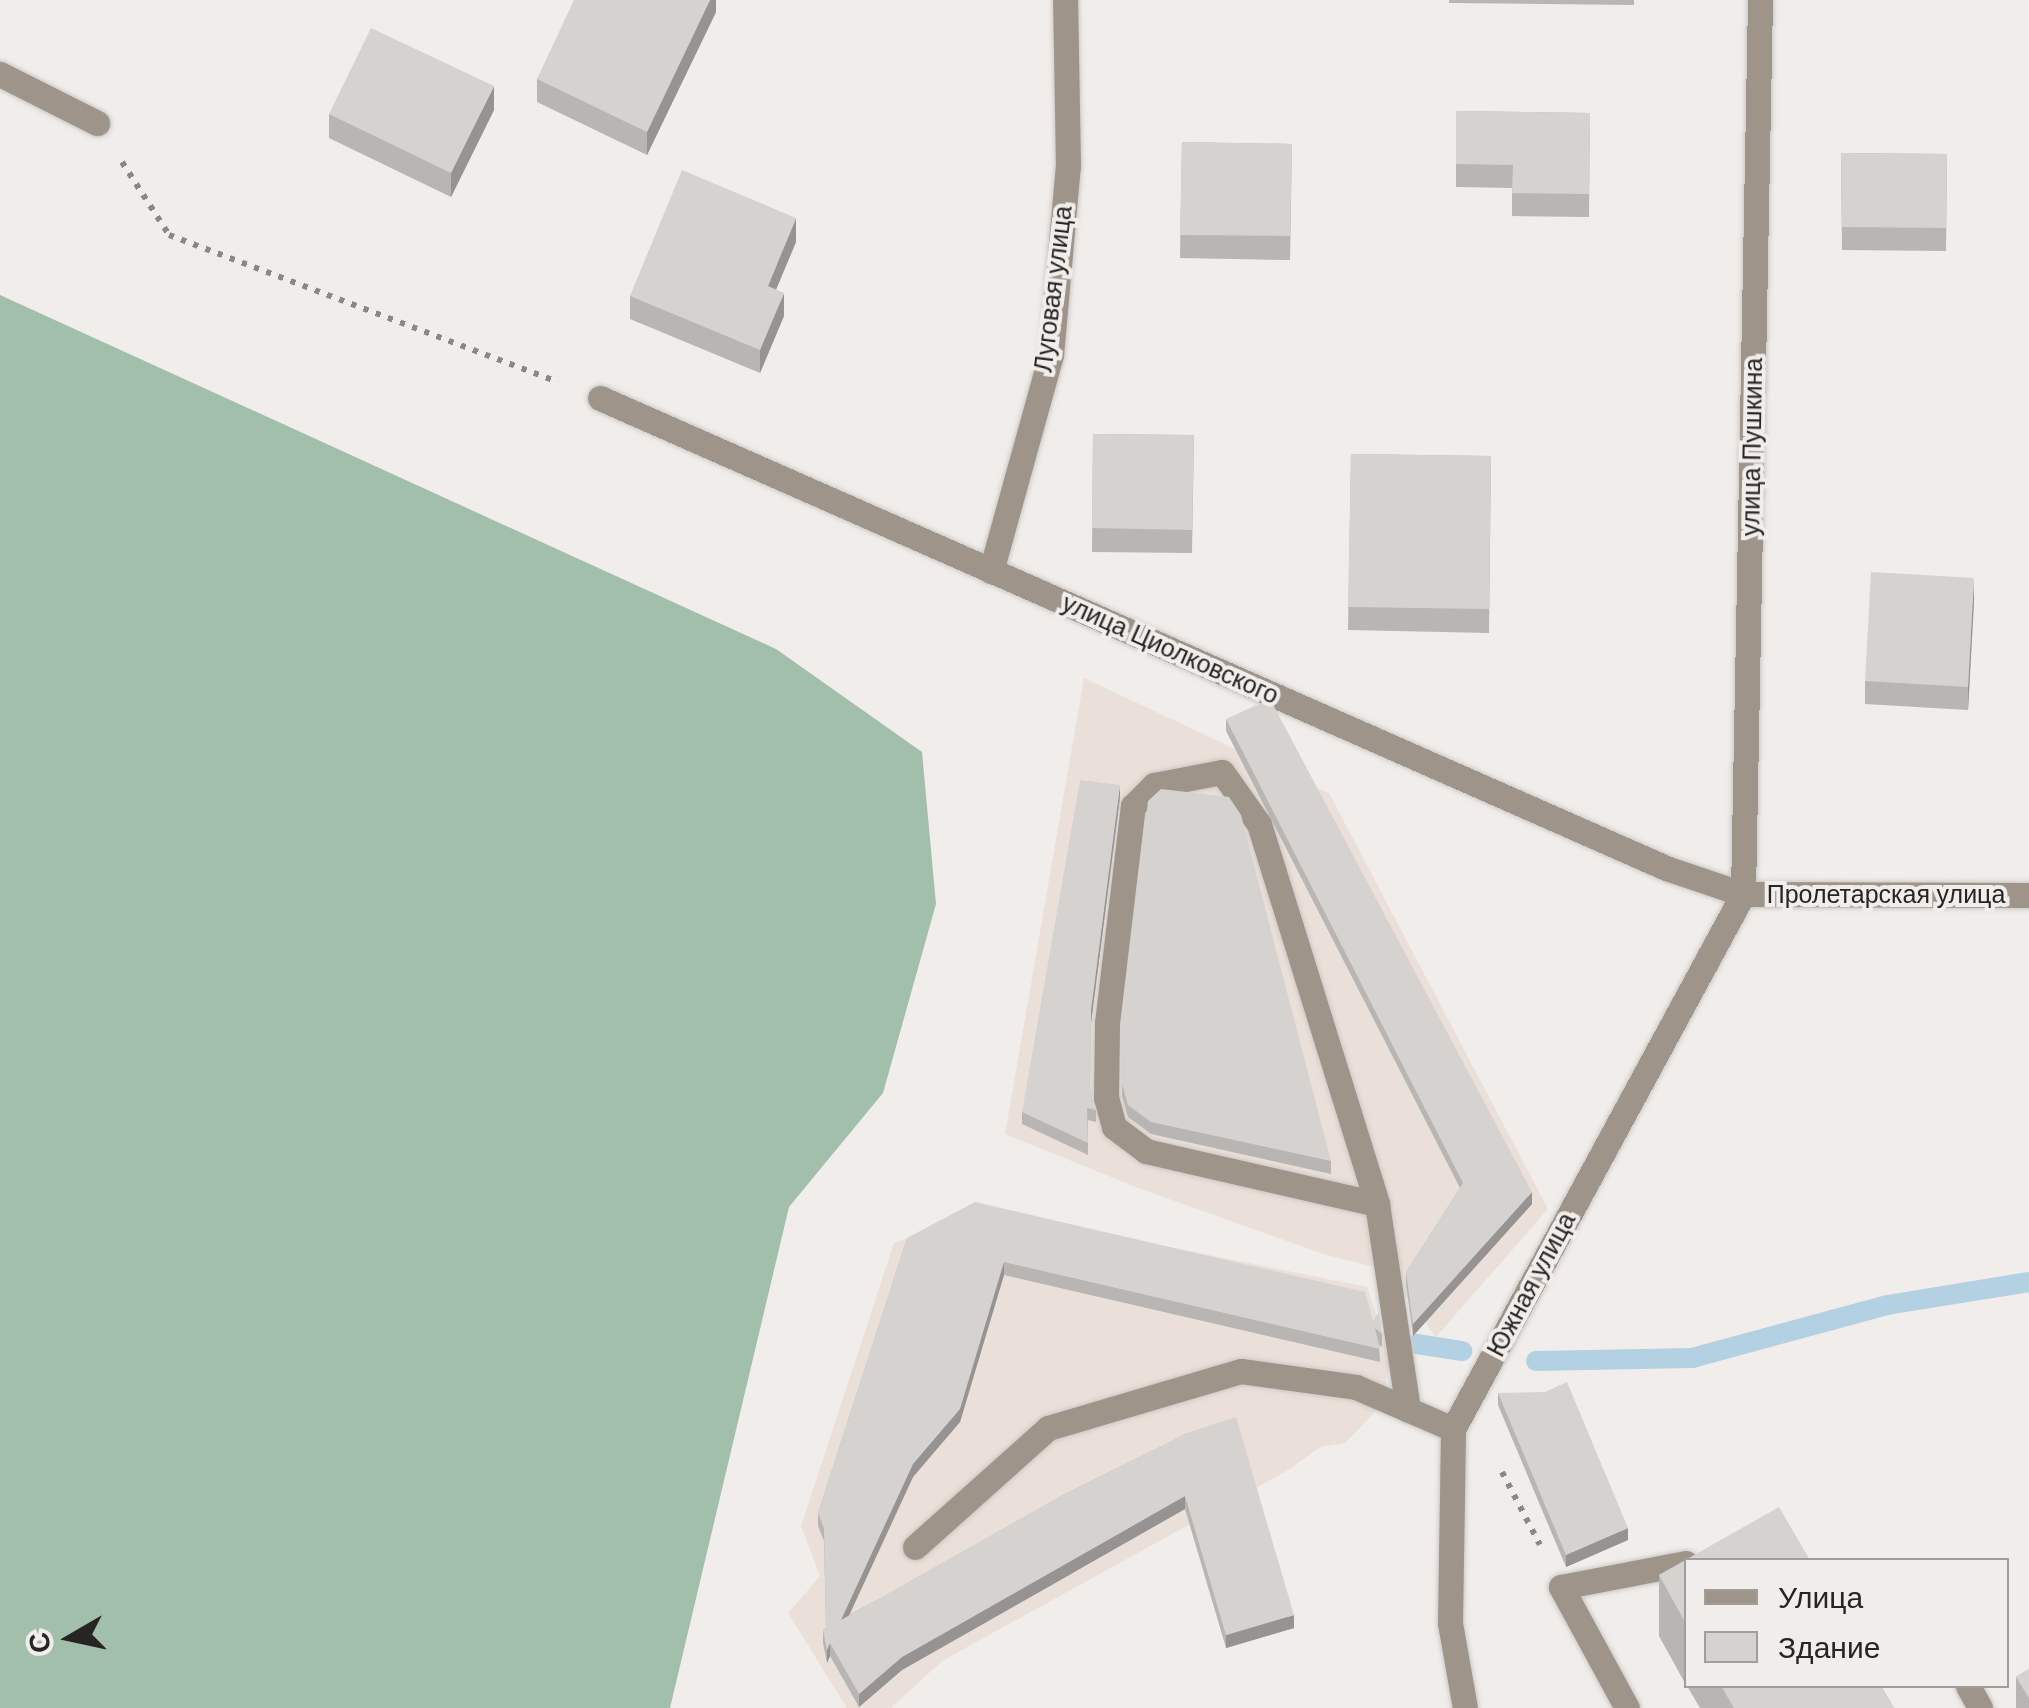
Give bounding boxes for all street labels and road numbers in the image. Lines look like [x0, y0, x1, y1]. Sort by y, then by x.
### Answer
street label: Луговая улица [1029, 204, 1079, 374]
street label: улица Пушкина [1736, 357, 1770, 537]
street label: улица Циолковского [1057, 589, 1283, 711]
street label: Пролетарская улица [1767, 880, 2005, 910]
street label: Южная улица [1482, 1208, 1582, 1362]

